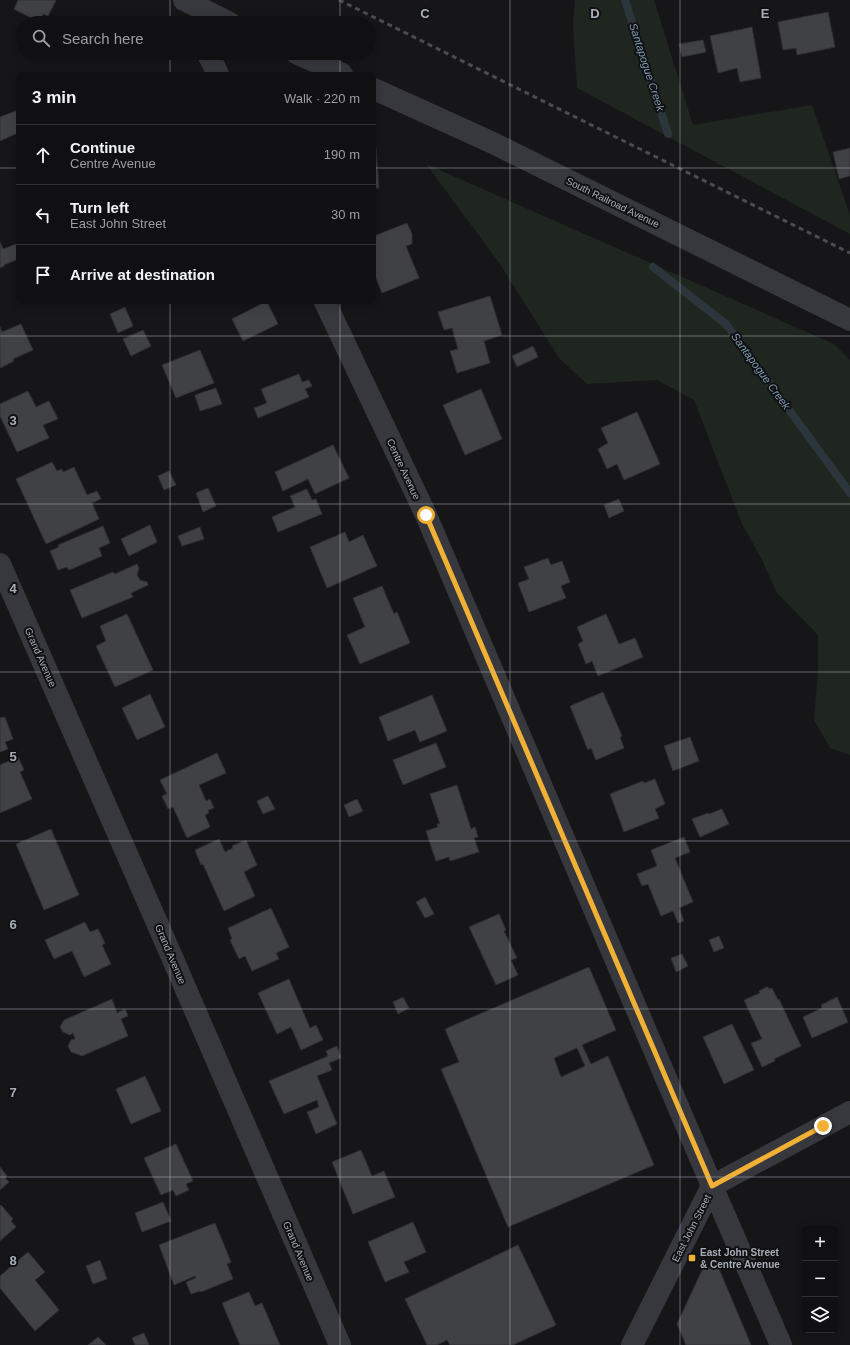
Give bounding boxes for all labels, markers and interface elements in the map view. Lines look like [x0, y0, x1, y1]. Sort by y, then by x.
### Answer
text: C [420, 6, 430, 21]
text: D [590, 6, 600, 21]
text: E [761, 6, 770, 21]
search box [16, 16, 376, 60]
water label: Santapogue Creek [627, 22, 667, 113]
icon: search [30, 27, 52, 49]
text: Search here [62, 30, 144, 47]
text: 3 min [32, 88, 76, 107]
text: Walk · 220 m [284, 91, 360, 106]
text: Continue [70, 139, 135, 156]
icon: ahead [32, 144, 54, 166]
text: 190 m [324, 147, 360, 162]
text: Centre Avenue [70, 156, 156, 171]
street label: South Railroad Avenue [564, 175, 661, 230]
text: Turn left [70, 199, 129, 216]
icon: left [32, 204, 54, 226]
text: 30 m [331, 207, 360, 222]
text: East John Street [70, 216, 166, 231]
icon: arrive [32, 264, 54, 286]
text: Arrive at destination [70, 266, 215, 283]
water label: Santapogue Creek [729, 330, 793, 412]
text: 3 [9, 413, 17, 428]
street label: Centre Avenue [385, 437, 423, 502]
route start [417, 506, 435, 524]
text: 4 [9, 581, 17, 596]
street label: Grand Avenue [23, 626, 59, 689]
text: 5 [9, 749, 17, 764]
text: 6 [9, 917, 17, 932]
street label: Grand Avenue [153, 923, 188, 986]
text: 7 [9, 1085, 17, 1100]
route end [814, 1117, 832, 1135]
street label: East John Street [670, 1193, 713, 1264]
street label: Grand Avenue [281, 1220, 316, 1283]
map controls [802, 1225, 838, 1333]
button: + [802, 1225, 838, 1261]
place label: East John Street & Centre Avenue [700, 1247, 780, 1270]
text: 8 [9, 1253, 17, 1268]
marker: East John Street & Centre Avenue [687, 1253, 697, 1263]
button: − [802, 1261, 838, 1297]
button: layers [802, 1297, 838, 1333]

